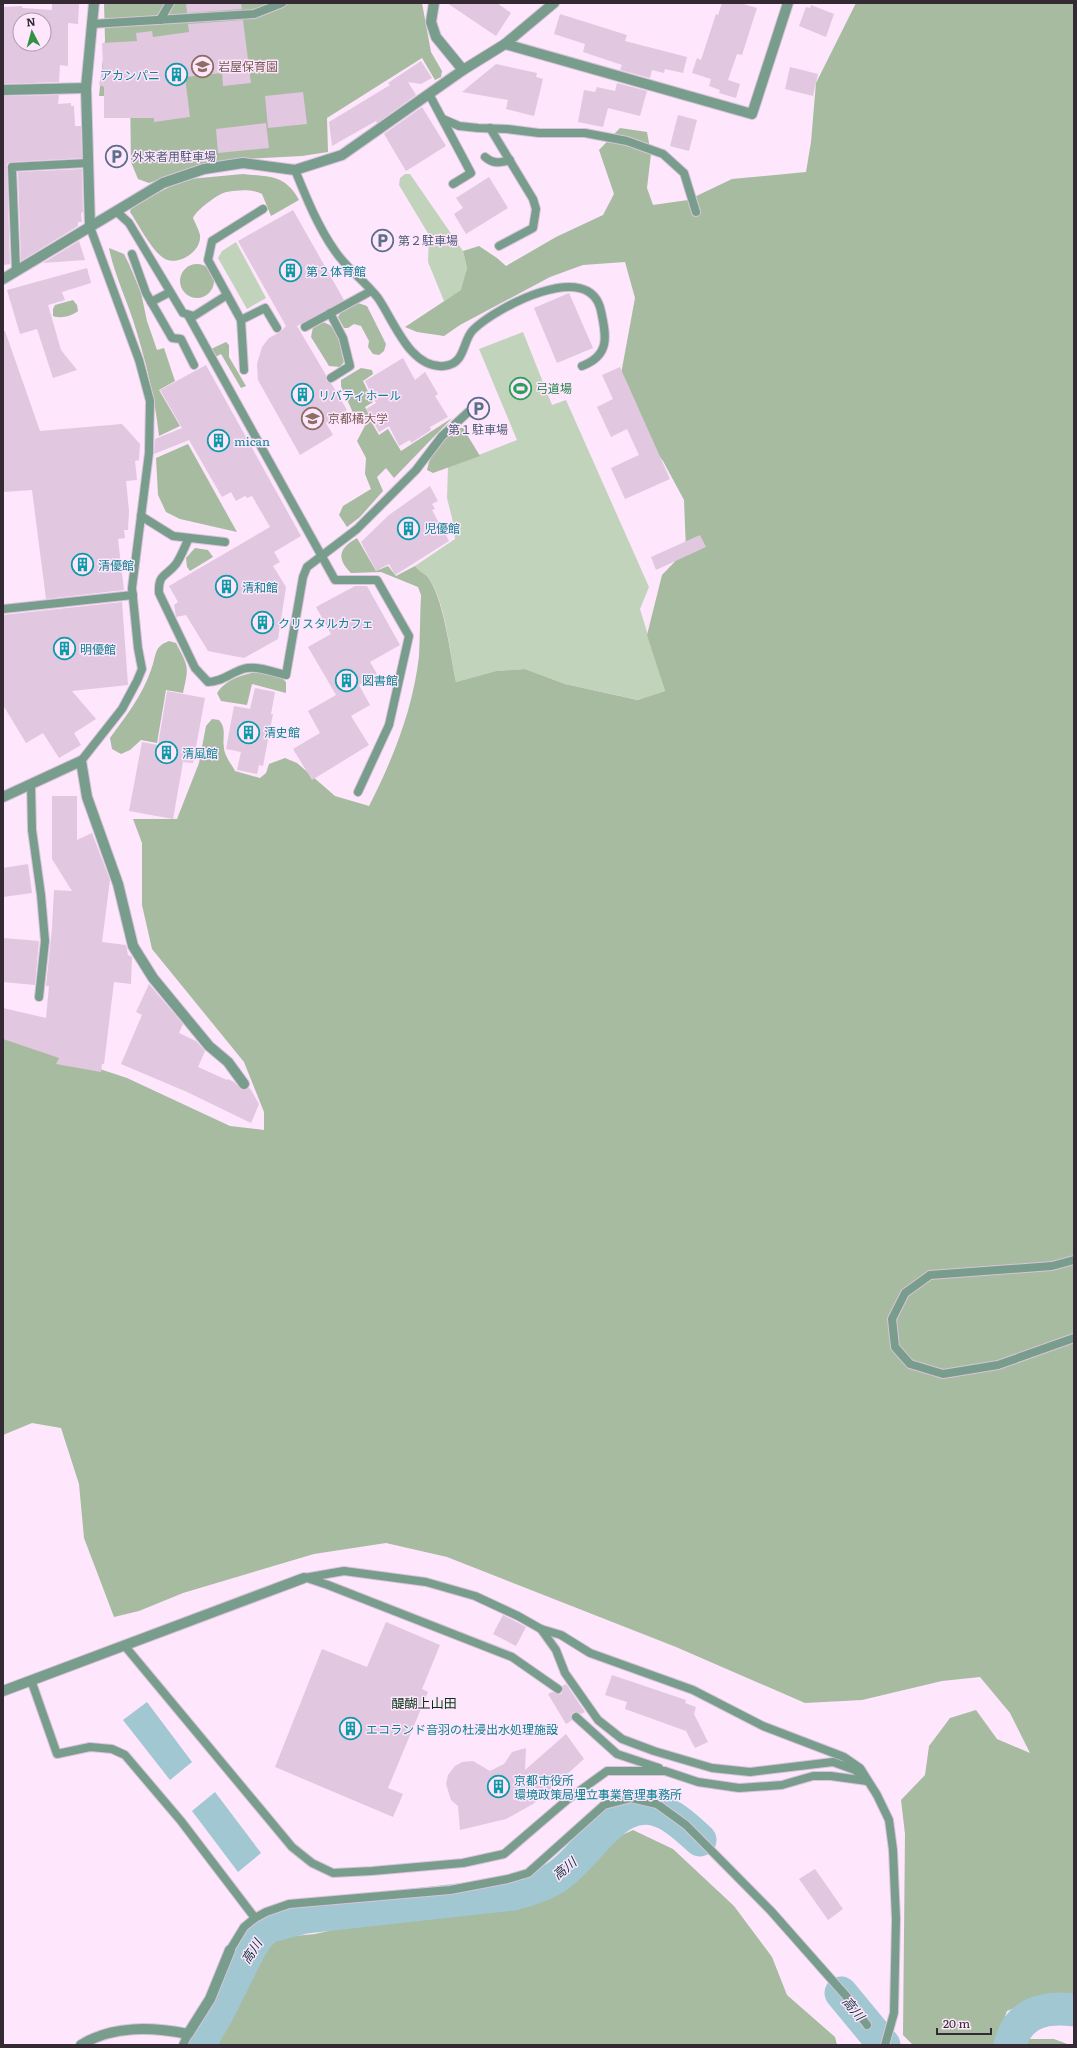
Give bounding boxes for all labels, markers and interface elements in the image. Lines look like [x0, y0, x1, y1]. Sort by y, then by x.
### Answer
north arrow [12, 12, 52, 52]
text: N [25, 13, 36, 29]
school or university icon: 岩屋保育園 [189, 53, 215, 79]
place label: 岩屋保育園 [218, 57, 278, 75]
building icon: アカンパニ [163, 62, 189, 88]
place label: アカンパニ [100, 66, 160, 84]
parking icon: 外来者用駐車場 [103, 143, 129, 169]
place label: 外来者用駐車場 [132, 147, 216, 165]
parking icon: 第２駐車場 [370, 227, 396, 253]
place label: 第２駐車場 [398, 231, 458, 249]
building icon: 第２体育館 [278, 258, 304, 284]
place label: 第２体育館 [306, 262, 366, 280]
sports icon: 弓道場 [507, 375, 533, 401]
place label: 弓道場 [536, 379, 572, 397]
building icon: リバティホール [289, 382, 315, 408]
place label: リバティホール [318, 386, 401, 404]
parking icon: 第１駐車場 [465, 395, 491, 421]
school or university icon: 京都橘大学 [300, 405, 326, 431]
place label: 京都橘大学 [328, 409, 388, 427]
place label: 第１駐車場 [448, 420, 508, 438]
building icon: mican [206, 428, 232, 454]
place label: mican [234, 432, 270, 450]
building icon: 児優館 [396, 515, 422, 541]
place label: 児優館 [424, 519, 460, 537]
building icon: 清優館 [69, 552, 95, 578]
place label: 清優館 [98, 556, 134, 574]
building icon: 清和館 [214, 574, 240, 600]
place label: 清和館 [242, 578, 278, 596]
building icon: クリスタルカフェ [249, 610, 275, 636]
place label: クリスタルカフェ [278, 614, 374, 632]
building icon: 明優館 [51, 636, 77, 662]
place label: 明優館 [80, 640, 116, 658]
building icon: 図書館 [334, 667, 360, 693]
place label: 図書館 [362, 671, 398, 689]
building icon: 清史館 [236, 719, 262, 745]
place label: 清史館 [264, 723, 300, 741]
building icon: 清風館 [154, 740, 180, 766]
place label: 清風館 [182, 744, 218, 762]
district label: 醍醐上山田 [391, 1693, 457, 1712]
building icon: エコランド音羽の杜浸出水処理施設 [338, 1716, 364, 1742]
place label: エコランド音羽の杜浸出水処理施設 [366, 1720, 558, 1738]
place label: 京都市役所 環境政策局埋立事業管理事務所 [514, 1771, 682, 1803]
building icon: 京都市役所 環境政策局埋立事業管理事務所 [485, 1774, 511, 1800]
water label: 高川 [548, 1851, 582, 1884]
water label: 高川 [236, 1933, 267, 1967]
water label: 高川 [838, 1992, 871, 2026]
scale bar [937, 2010, 991, 2036]
text: 20 m [943, 2014, 970, 2032]

